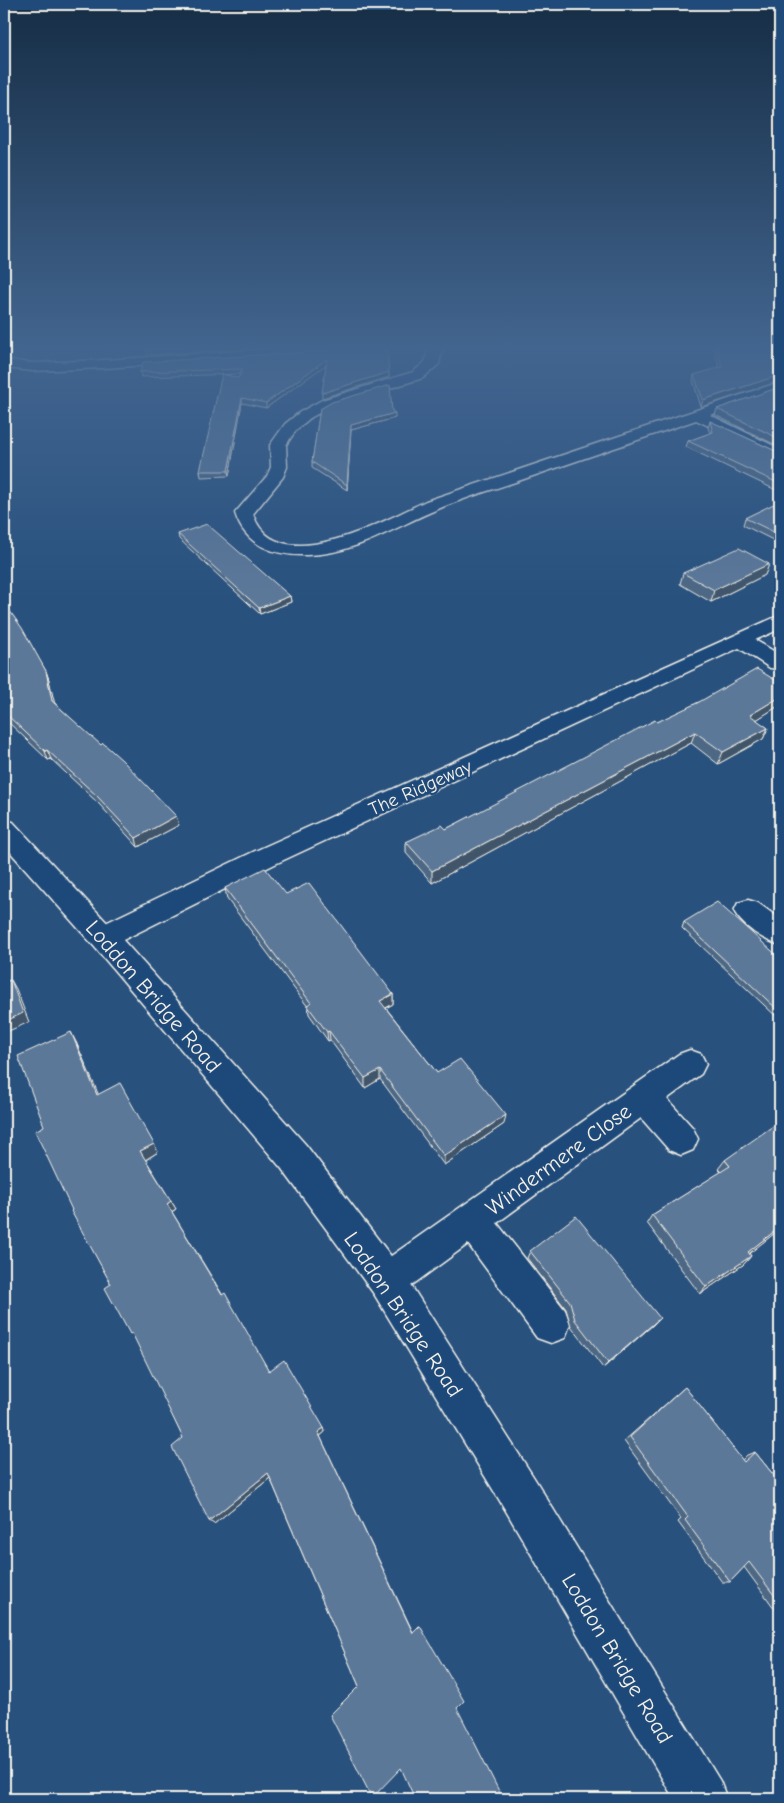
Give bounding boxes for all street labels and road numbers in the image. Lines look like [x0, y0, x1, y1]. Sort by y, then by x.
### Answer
street label: The Ridgeway [365, 755, 476, 820]
street label: Loddon Bridge Road [80, 915, 226, 1078]
street label: Windermere Close [481, 1098, 636, 1221]
street label: Loddon Bridge Road [338, 1227, 468, 1402]
street label: Loddon Bridge Road [556, 1569, 678, 1748]

